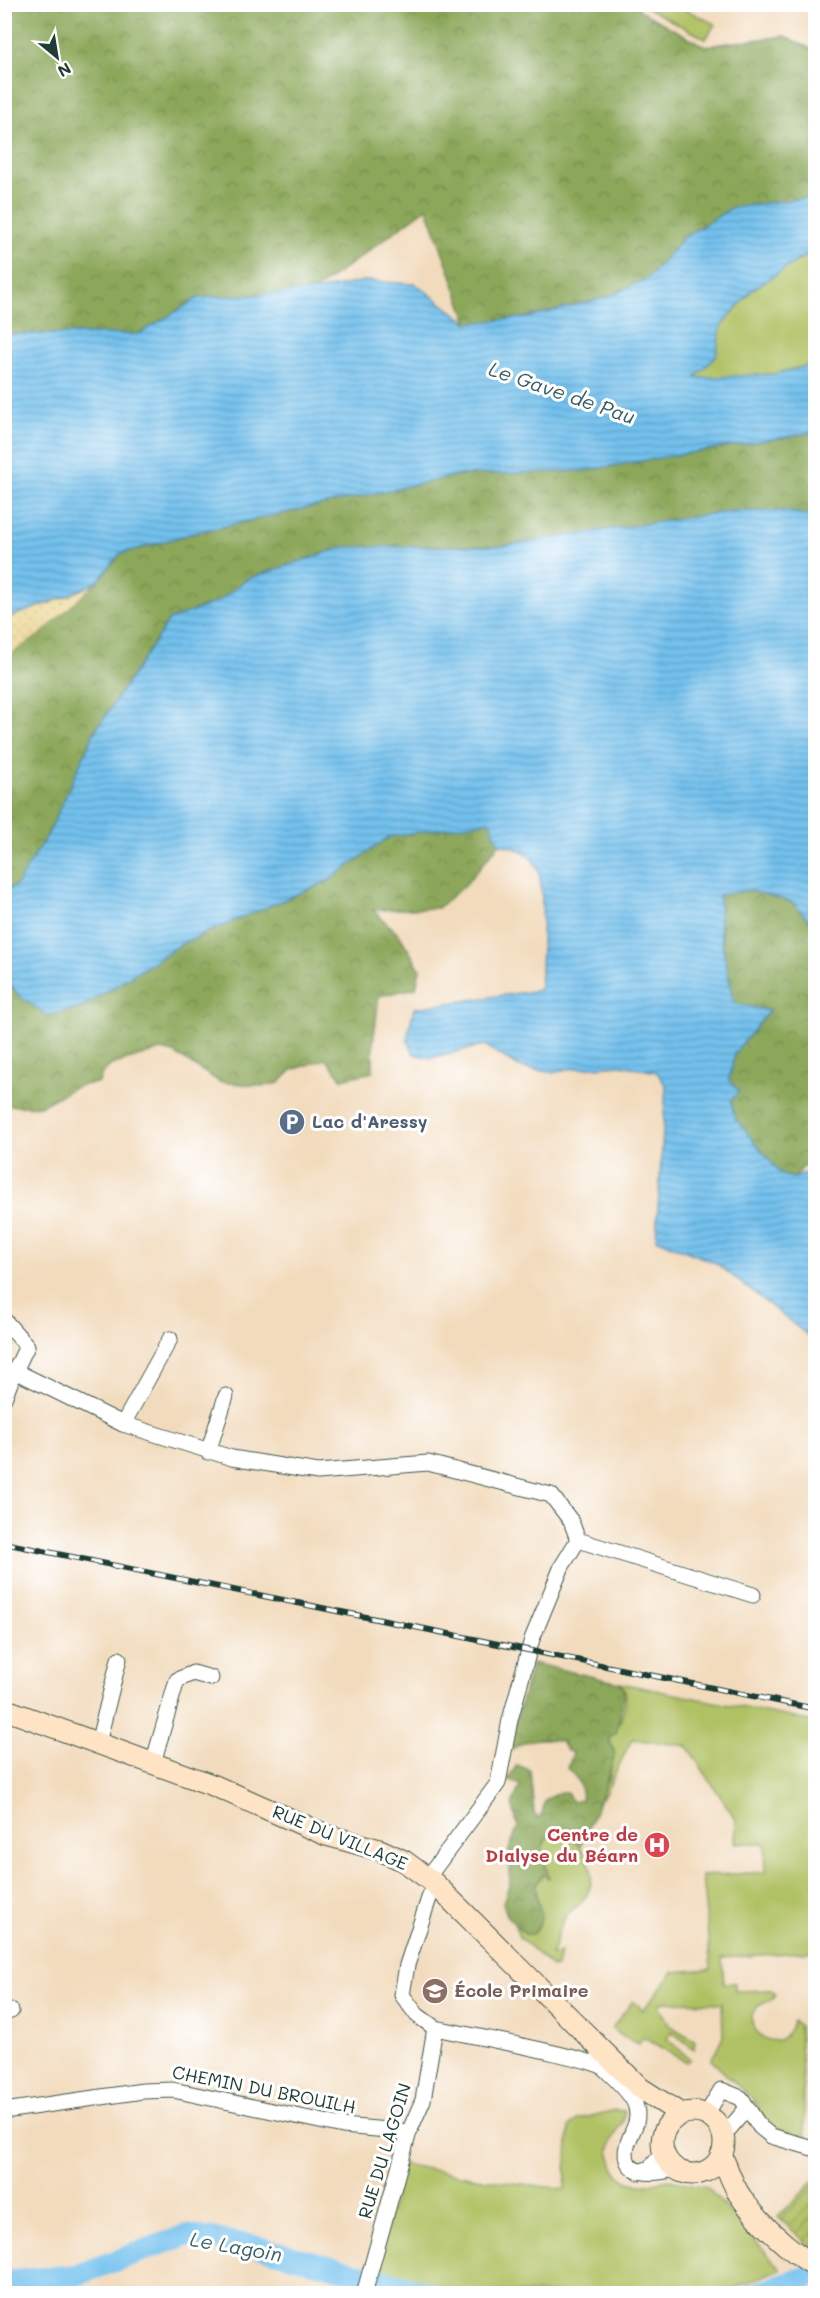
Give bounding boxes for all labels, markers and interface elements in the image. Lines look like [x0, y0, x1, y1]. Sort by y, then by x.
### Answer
north arrow [27, 27, 87, 87]
text: N [54, 58, 75, 83]
water label: Le Gave de Pau [486, 355, 639, 429]
parking icon: Lac d'Aressy [277, 1107, 307, 1137]
place label: Lac d'Aressy [312, 1109, 428, 1133]
street label: RUE DU VILLAGE [269, 1799, 412, 1875]
place label: Centre de Dialyse du Béarn [485, 1822, 638, 1867]
hospital icon: Centre de Dialyse du Béarn [642, 1830, 672, 1860]
school or university icon: École Primaire [420, 1976, 450, 2006]
place label: École Primaire [454, 1978, 589, 2002]
street label: CHEMIN DU BROUILH [170, 2059, 358, 2119]
street label: RUE DU LAGOIN [352, 2080, 416, 2221]
water label: Le Lagoin [188, 2225, 284, 2267]

